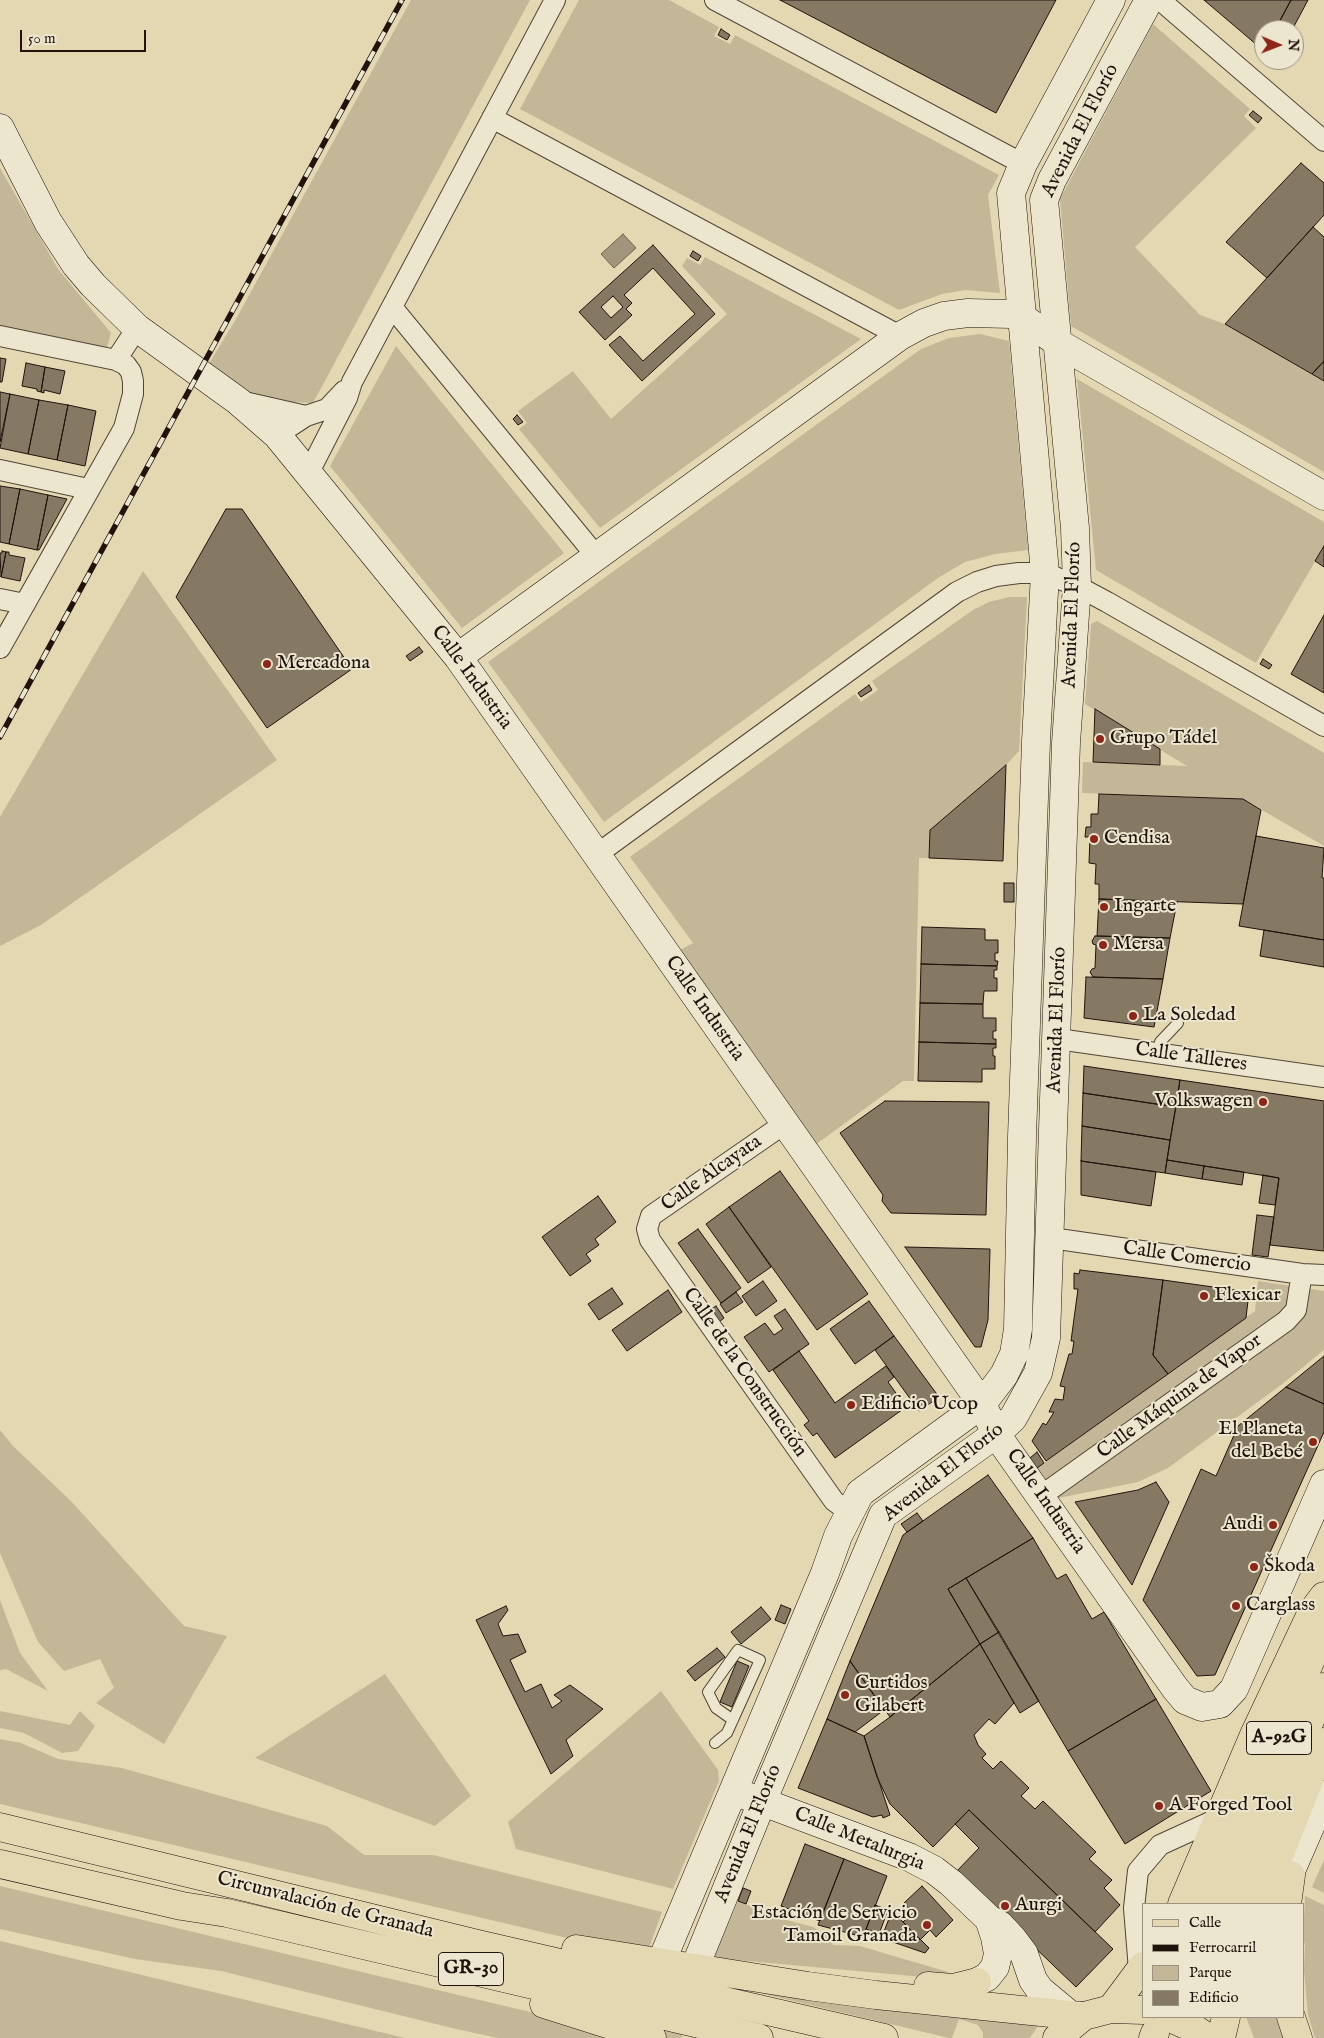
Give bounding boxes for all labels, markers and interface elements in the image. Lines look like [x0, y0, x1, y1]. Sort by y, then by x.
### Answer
scale bar [22, 20, 149, 52]
north arrow [1254, 20, 1304, 70]
text: 50 m [28, 29, 56, 48]
text: N [1284, 39, 1302, 51]
street label: Avenida El Florío [1037, 60, 1125, 202]
street label: Avenida El Florío [1058, 541, 1088, 689]
street label: Calle Industria [425, 621, 517, 735]
place label: Mercadona [277, 652, 370, 676]
marker: Mercadona [261, 658, 273, 670]
place label: Grupo Tádel [1110, 727, 1217, 751]
marker: Grupo Tádel [1094, 733, 1106, 745]
place label: Cendisa [1104, 827, 1170, 851]
marker: Cendisa [1088, 833, 1100, 845]
place label: Ingarte [1114, 895, 1176, 919]
marker: Ingarte [1098, 901, 1110, 913]
place label: Mersa [1113, 933, 1164, 957]
marker: Mersa [1097, 939, 1109, 951]
street label: Avenida El Florío [1043, 946, 1073, 1094]
street label: Calle Industria [659, 952, 749, 1066]
place label: La Soledad [1143, 1004, 1236, 1028]
marker: La Soledad [1127, 1010, 1139, 1022]
street label: Calle Talleres [1134, 1038, 1248, 1078]
place label: Volkswagen [1155, 1090, 1253, 1114]
marker: Volkswagen [1257, 1096, 1269, 1108]
street label: Calle Alcayata [657, 1131, 767, 1217]
street label: Calle Comercio [1121, 1237, 1253, 1279]
street label: Calle de la Construcción [676, 1284, 812, 1462]
place label: Flexicar [1214, 1284, 1281, 1308]
marker: Flexicar [1198, 1290, 1210, 1302]
street label: Calle Máquina de Vapor [1093, 1329, 1267, 1465]
place label: Edificio Ucop [861, 1393, 978, 1417]
marker: Edificio Ucop [845, 1399, 857, 1411]
street label: Avenida El Florío [879, 1418, 1009, 1528]
place label: El Planeta del Bebé [1218, 1418, 1303, 1465]
marker: El Planeta del Bebé [1307, 1436, 1319, 1448]
street label: Calle Industria [1000, 1445, 1090, 1559]
place label: Audi [1223, 1513, 1263, 1537]
marker: Audi [1267, 1519, 1279, 1531]
place label: Škoda [1264, 1555, 1315, 1579]
marker: Škoda [1248, 1561, 1260, 1573]
place label: Carglass [1246, 1594, 1315, 1618]
marker: Carglass [1230, 1600, 1242, 1612]
place label: Curtidos Gilabert [855, 1672, 928, 1719]
marker: Curtidos Gilabert [839, 1689, 851, 1701]
road number: A-92G [1246, 1722, 1312, 1755]
street label: Avenida El Florío [710, 1762, 788, 1906]
place label: A Forged Tool [1169, 1794, 1292, 1818]
marker: A Forged Tool [1153, 1800, 1165, 1812]
street label: Calle Metalurgia [790, 1803, 928, 1877]
street label: Circunvalación de Granada [214, 1867, 436, 1945]
place label: Aurgi [1015, 1894, 1062, 1918]
marker: Aurgi [999, 1900, 1011, 1912]
place label: Estación de Servicio Tamoil Granada [751, 1902, 917, 1949]
legend [1142, 1903, 1304, 2018]
text: Calle [1189, 1913, 1221, 1932]
marker: Estación de Servicio Tamoil Granada [921, 1919, 933, 1931]
text: Ferrocarril [1189, 1938, 1256, 1957]
road number: GR-30 [438, 1952, 504, 1986]
text: Parque [1189, 1963, 1232, 1982]
text: Edificio [1189, 1988, 1239, 2007]

